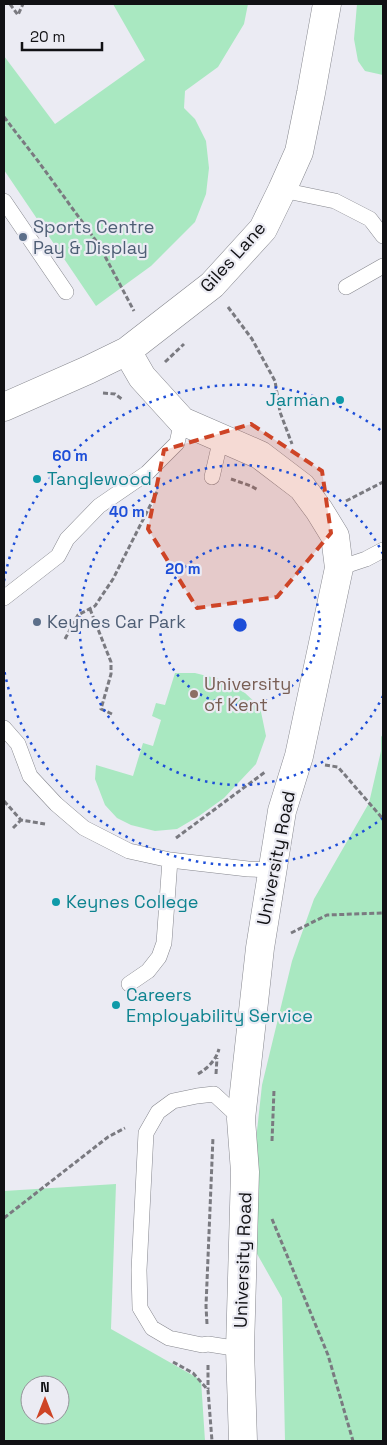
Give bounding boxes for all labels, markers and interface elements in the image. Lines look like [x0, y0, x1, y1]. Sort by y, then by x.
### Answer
scale bar [22, 20, 102, 52]
text: 20 m [30, 27, 65, 46]
place label: Sports Centre Pay & Display [33, 215, 154, 259]
street label: Giles Lane [195, 217, 270, 297]
marker: Sports Centre Pay & Display [17, 231, 29, 243]
place label: Jarman [266, 388, 330, 411]
marker: Jarman [334, 394, 346, 406]
text: 60 m [52, 446, 88, 465]
place label: Tanglewood [47, 467, 152, 490]
marker: Tanglewood [31, 473, 43, 485]
text: 40 m [109, 502, 145, 521]
text: 20 m [165, 559, 201, 578]
place label: Keynes Car Park [47, 610, 186, 633]
marker: Keynes Car Park [31, 616, 43, 628]
centre of rings [231, 616, 249, 634]
place label: University of Kent [204, 672, 291, 716]
marker: University of Kent [188, 688, 200, 700]
street label: University Road [251, 789, 300, 927]
place label: Keynes College [66, 890, 198, 913]
marker: Keynes College [50, 896, 62, 908]
place label: Careers Employability Service [126, 983, 313, 1027]
marker: Careers Employability Service [110, 999, 122, 1011]
street label: University Road [229, 1192, 256, 1328]
north arrow [20, 1375, 70, 1425]
text: N [40, 1378, 50, 1396]

